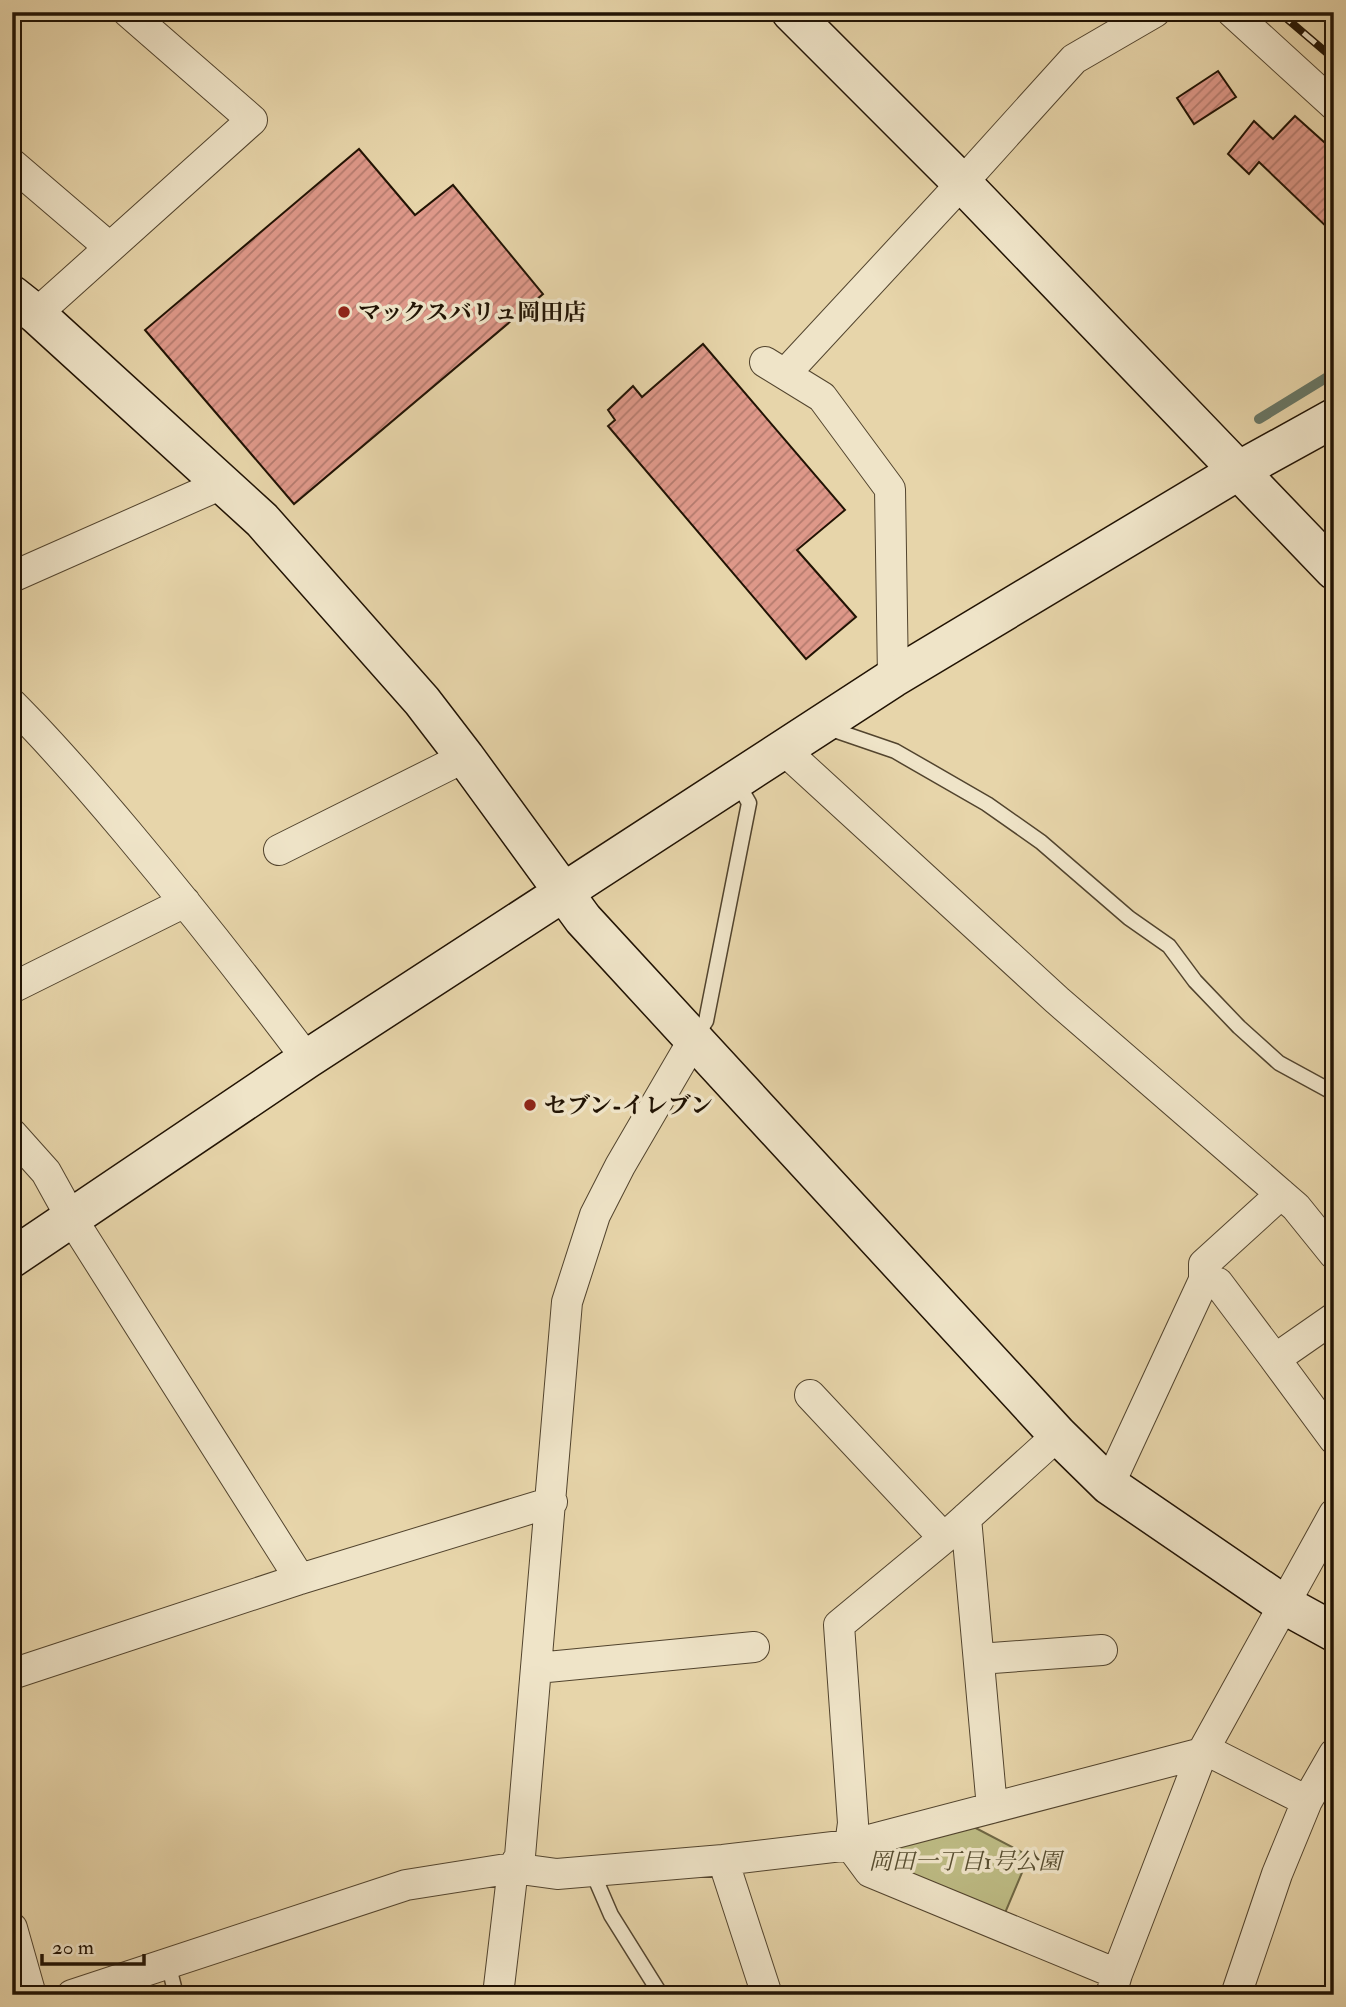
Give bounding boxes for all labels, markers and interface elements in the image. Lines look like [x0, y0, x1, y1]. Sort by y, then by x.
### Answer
place label: マックスバリュ岡田店 [358, 298, 586, 327]
marker: マックスバリュ岡田店 [336, 304, 352, 320]
place label: セブン-イレブン [544, 1091, 713, 1120]
marker: セブン-イレブン [522, 1097, 538, 1113]
park label: 岡田一丁目1号公園 [869, 1847, 1065, 1876]
scale bar [42, 1923, 144, 1967]
text: 20 m [52, 1934, 94, 1961]

